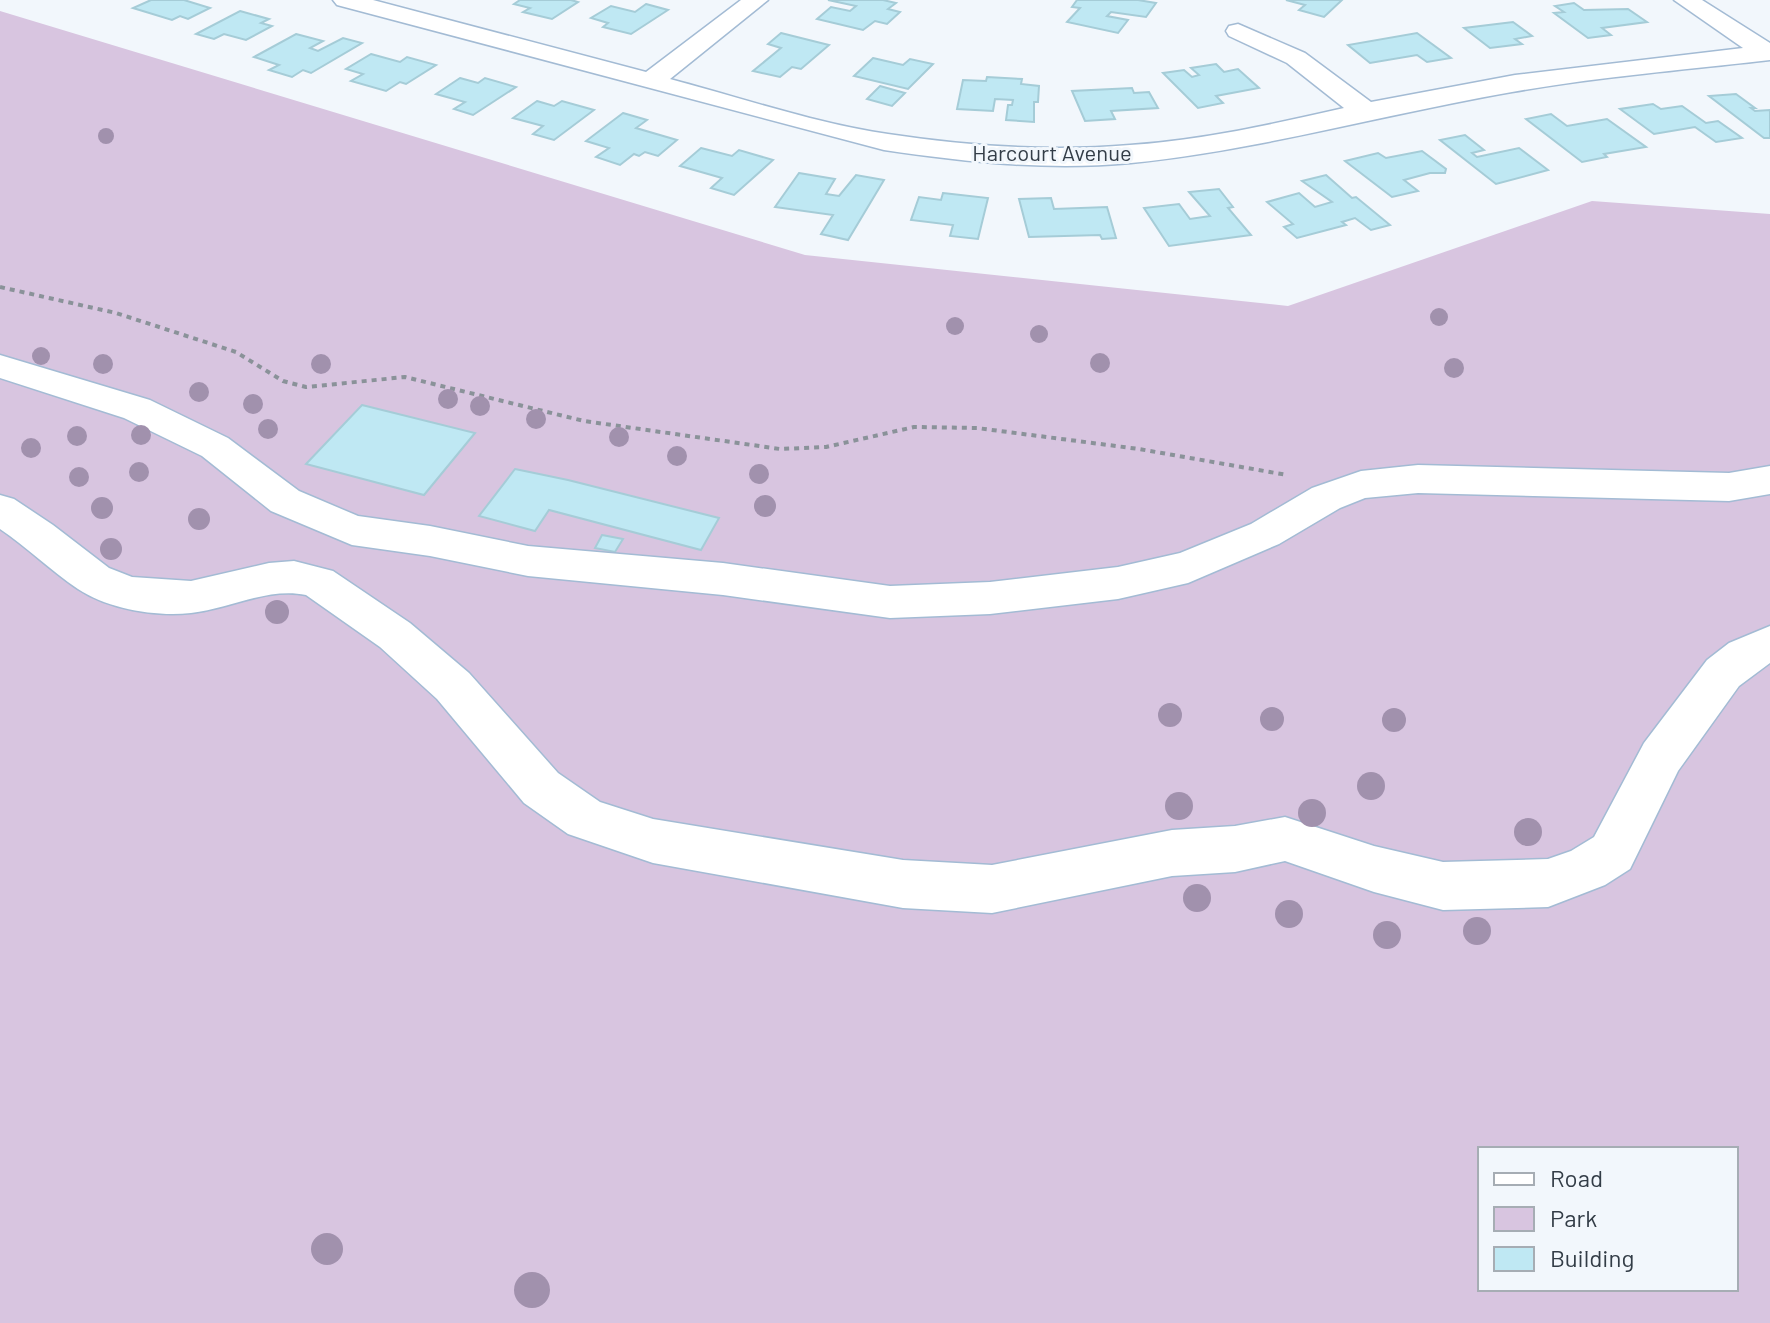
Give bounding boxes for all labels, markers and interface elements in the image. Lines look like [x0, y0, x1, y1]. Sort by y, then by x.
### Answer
street label: Harcourt Avenue [972, 139, 1132, 165]
legend [1478, 1147, 1738, 1291]
text: Road [1550, 1163, 1603, 1192]
text: Park [1550, 1203, 1597, 1232]
text: Building [1550, 1243, 1634, 1272]

